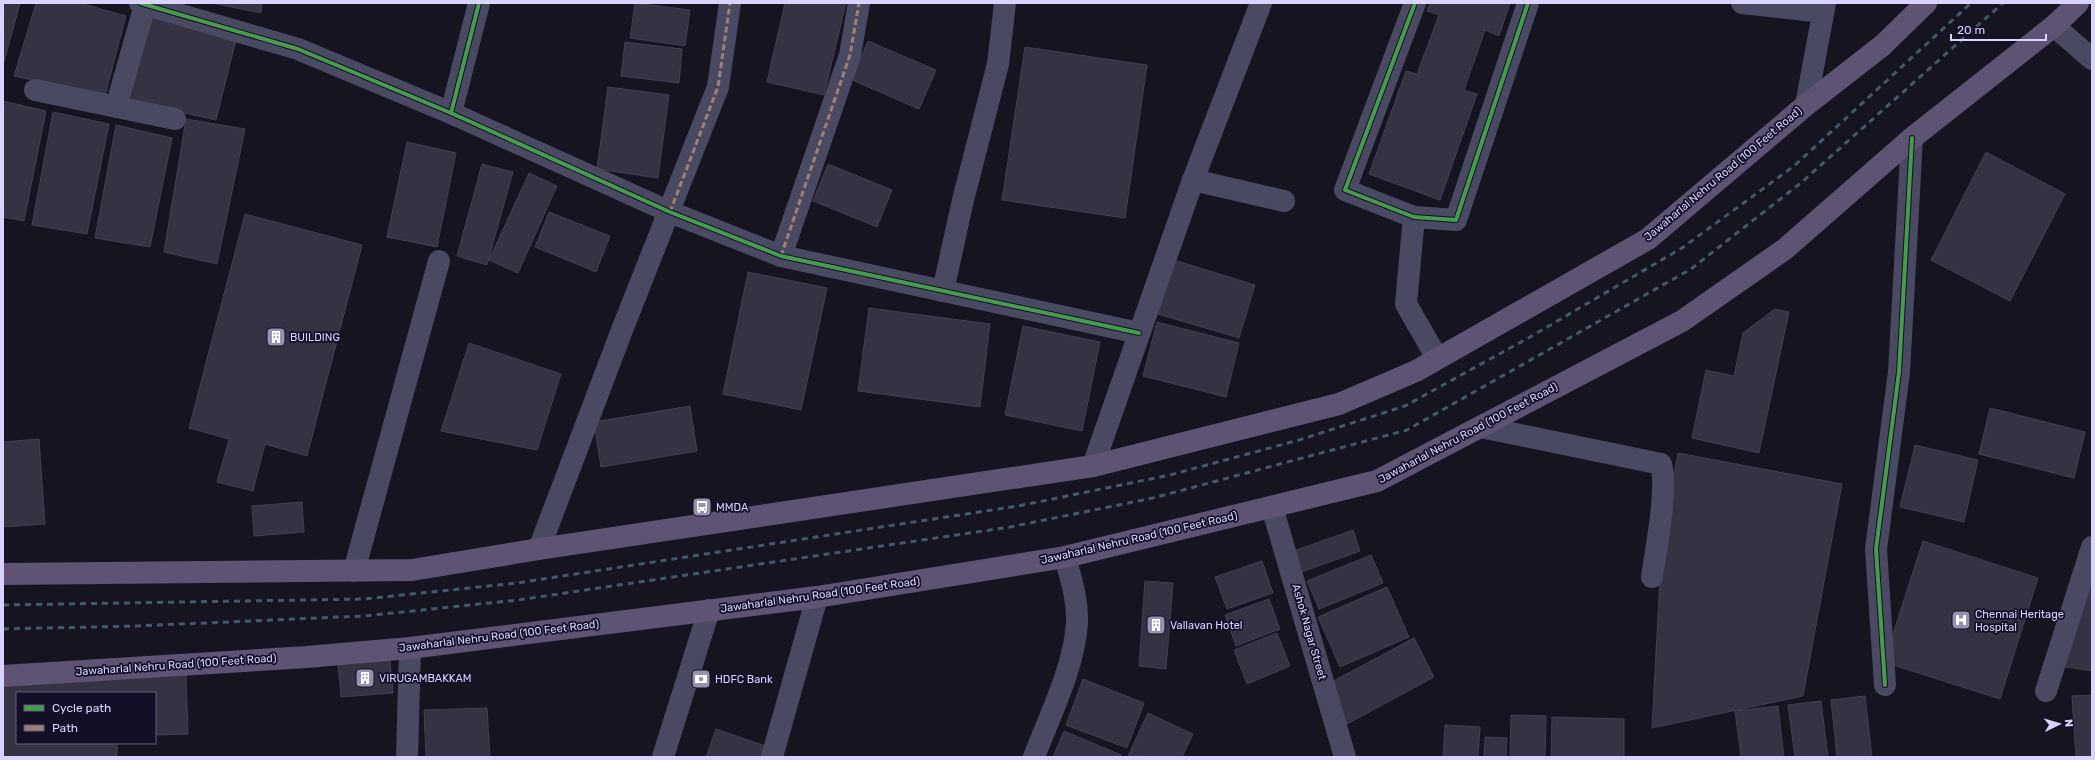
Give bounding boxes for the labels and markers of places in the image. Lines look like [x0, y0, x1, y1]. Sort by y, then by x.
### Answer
building icon: BUILDING [265, 326, 287, 348]
place label: BUILDING [290, 331, 340, 344]
bus stop icon: MMDA [691, 496, 713, 518]
place label: MMDA [716, 501, 749, 514]
place label: Chennai Heritage Hospital [1975, 608, 2064, 634]
hospital icon: Chennai Heritage Hospital [1950, 609, 1972, 631]
building icon: Vallavan Hotel [1145, 614, 1167, 636]
place label: Vallavan Hotel [1170, 619, 1243, 632]
building icon: VIRUGAMBAKKAM [354, 667, 376, 689]
bank icon: HDFC Bank [690, 668, 712, 690]
place label: VIRUGAMBAKKAM [379, 672, 472, 685]
place label: HDFC Bank [715, 673, 773, 686]

